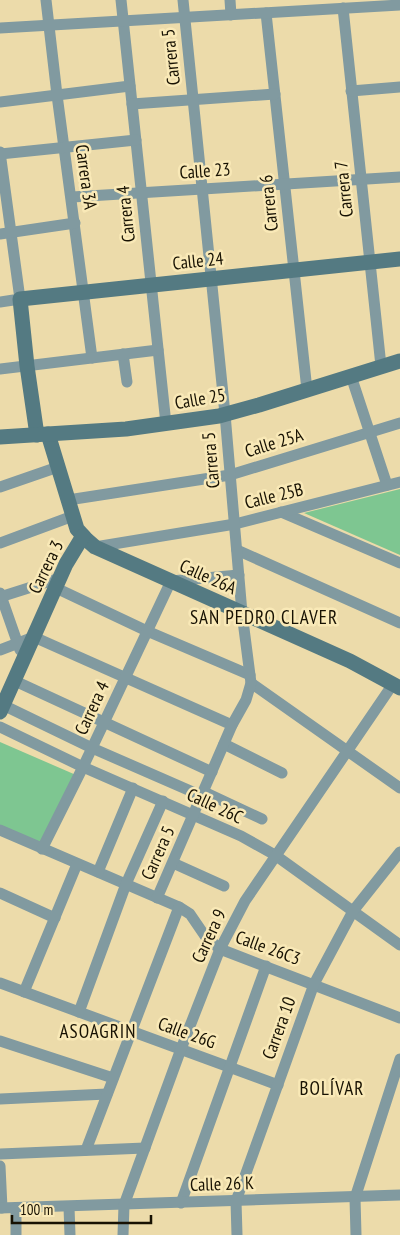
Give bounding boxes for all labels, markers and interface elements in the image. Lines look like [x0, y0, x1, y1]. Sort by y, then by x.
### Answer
street label: Carrera 5 [156, 28, 185, 86]
street label: Carrera 3A [71, 143, 102, 211]
street label: Calle 23 [179, 157, 231, 184]
street label: Carrera 7 [329, 160, 358, 218]
street label: Carrera 6 [254, 174, 283, 232]
street label: Carrera 4 [111, 185, 140, 243]
street label: Calle 24 [171, 246, 225, 275]
street label: Calle 25 [173, 383, 227, 414]
street label: Calle 25A [242, 423, 306, 462]
street label: Carrera 5 [197, 431, 224, 489]
street label: Calle 25B [242, 477, 306, 514]
street label: Carrera 3 [23, 536, 68, 597]
street label: Calle 26A [176, 554, 241, 599]
district label: SAN PEDRO CLAVER [190, 605, 338, 629]
street label: Carrera 4 [69, 677, 114, 738]
street label: Calle 26C [183, 783, 247, 828]
street label: Carrera 5 [136, 822, 180, 883]
street label: Carrera 9 [186, 905, 231, 966]
street label: Calle 26C3 [233, 925, 304, 970]
street label: Carrera 10 [257, 994, 300, 1062]
street label: Calle 26G [155, 1011, 219, 1054]
district label: ASOAGRIN [60, 1019, 136, 1043]
district label: BOLÍVAR [300, 1076, 364, 1100]
street label: Calle 26 K [190, 1171, 254, 1196]
scale bar [12, 1192, 151, 1224]
text: 100 m [20, 1200, 53, 1219]

